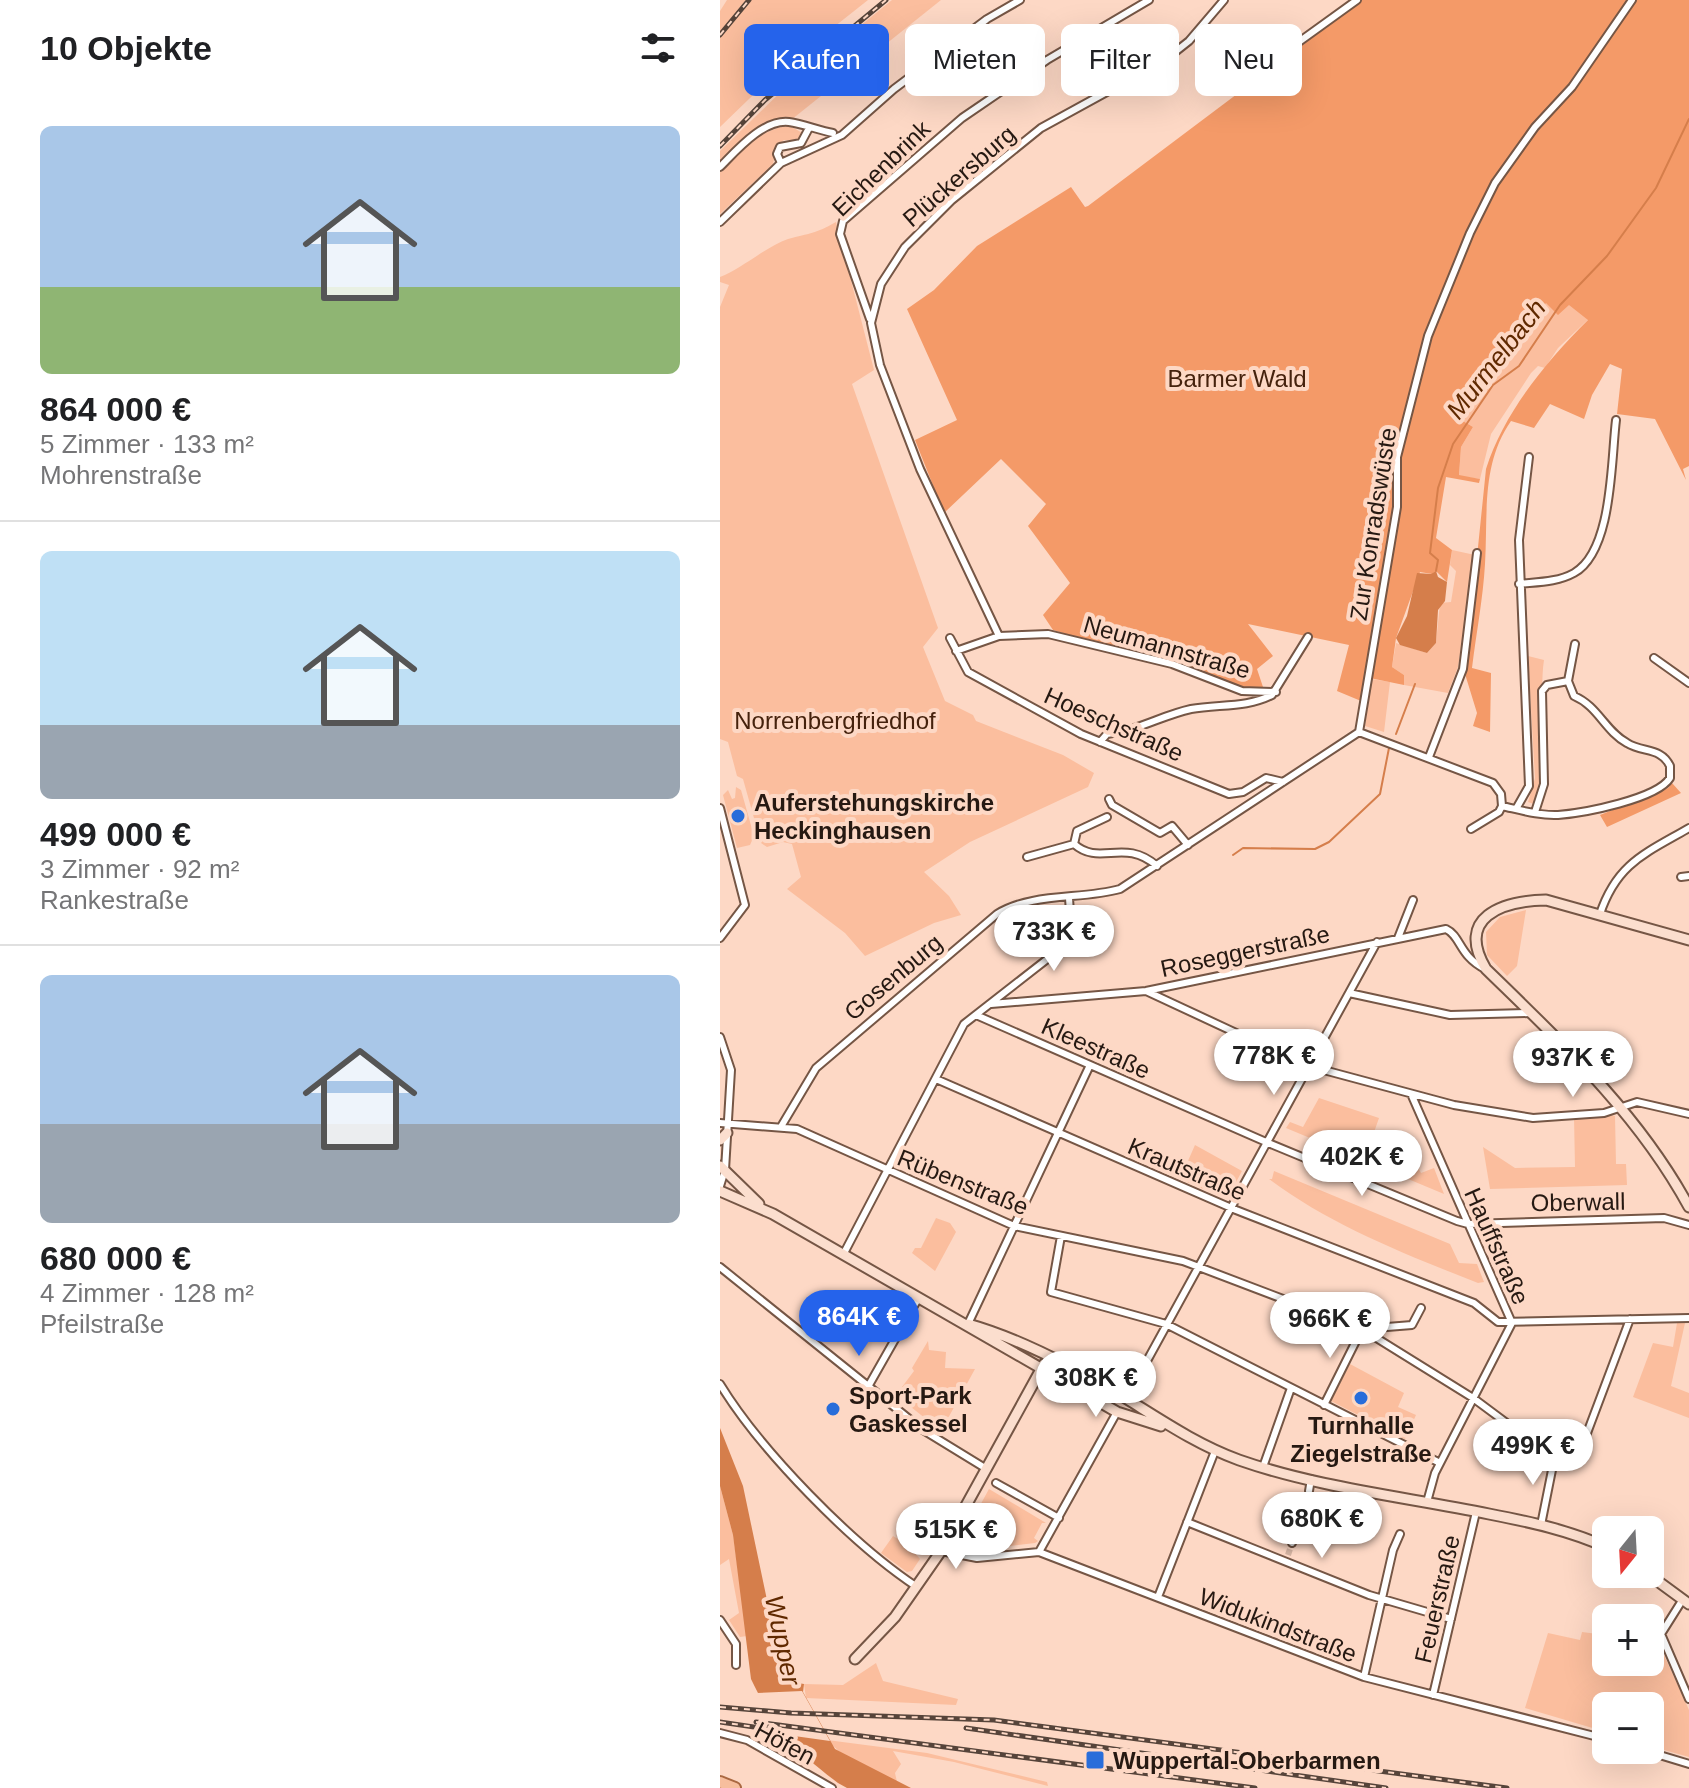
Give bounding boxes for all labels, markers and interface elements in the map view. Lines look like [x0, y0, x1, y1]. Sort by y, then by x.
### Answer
chip: Kaufen [744, 24, 889, 96]
chip: Mieten [905, 24, 1045, 96]
chip: Filter [1061, 24, 1179, 96]
chip: Neu [1195, 24, 1302, 96]
icon: filters [636, 26, 680, 70]
text: 10 Objekte [40, 29, 212, 67]
street label: Eichenbrink [827, 114, 936, 221]
street label: Plückersburg [897, 120, 1021, 232]
icon: home [288, 178, 432, 322]
water label: Murmelbach [1440, 293, 1552, 425]
park label: Barmer Wald [1167, 365, 1307, 392]
text: 864 000 € [40, 390, 191, 428]
street label: Zur Konradswüste [1344, 426, 1402, 622]
text: 5 Zimmer · 133 m² [40, 429, 254, 459]
text: Mohrenstraße [40, 460, 202, 490]
icon: home [288, 603, 432, 747]
street label: Neumannstraße [1081, 610, 1253, 684]
street label: Hoeschstraße [1040, 681, 1188, 767]
park label: Norrenbergfriedhof [734, 707, 936, 734]
place label: Auferstehungskirche Heckinghausen [754, 789, 994, 844]
marker: Auferstehungskirche Heckinghausen [729, 807, 747, 825]
text: 499 000 € [40, 815, 191, 853]
text: 3 Zimmer · 92 m² [40, 854, 239, 884]
text: Rankestraße [40, 885, 189, 915]
pin: 733K € [989, 905, 1119, 973]
text: 733K € [1012, 916, 1096, 946]
street label: Roseggerstraße [1158, 920, 1332, 982]
street label: Gosenburg [839, 928, 947, 1026]
street label: Kleestraße [1037, 1012, 1155, 1084]
icon: home [288, 1027, 432, 1171]
pin: 778K € [1209, 1029, 1339, 1097]
pin: 937K € [1508, 1031, 1638, 1099]
text: 778K € [1232, 1040, 1316, 1070]
text: 937K € [1531, 1042, 1615, 1072]
pin: 402K € [1297, 1130, 1427, 1198]
street label: Krautstraße [1124, 1132, 1250, 1206]
text: 402K € [1320, 1141, 1404, 1171]
street label: Rübenstraße [894, 1143, 1032, 1221]
street label: Hauffstraße [1459, 1183, 1535, 1309]
street label: Oberwall [1530, 1188, 1626, 1216]
text: 680 000 € [40, 1239, 191, 1277]
text: 4 Zimmer · 128 m² [40, 1278, 254, 1308]
pin: 864K € [794, 1290, 924, 1358]
pin: 966K € [1265, 1292, 1395, 1360]
text: 864K € [817, 1301, 901, 1331]
text: 966K € [1288, 1303, 1372, 1333]
text: Pfeilstraße [40, 1309, 164, 1339]
pin: 308K € [1031, 1351, 1161, 1419]
text: 308K € [1054, 1362, 1138, 1392]
place label: Sport-Park Gaskessel [849, 1382, 972, 1437]
marker: Turnhalle Ziegelstraße [1352, 1389, 1370, 1407]
marker: Sport-Park Gaskessel [824, 1400, 842, 1418]
place label: Turnhalle Ziegelstraße [1290, 1412, 1432, 1467]
pin: 499K € [1468, 1419, 1598, 1487]
text: 499K € [1491, 1430, 1575, 1460]
pin: 680K € [1257, 1492, 1387, 1560]
pin: 515K € [891, 1503, 1021, 1571]
text: 680K € [1280, 1503, 1364, 1533]
text: 515K € [914, 1514, 998, 1544]
north arrow [1592, 1516, 1664, 1588]
map controls [1592, 1516, 1664, 1764]
street label: Feuerstraße [1409, 1532, 1465, 1666]
street label: Widukindstraße [1195, 1583, 1361, 1667]
water label: Wupper [759, 1592, 807, 1689]
button: + [1592, 1604, 1664, 1676]
button: − [1592, 1692, 1664, 1764]
street label: Höfen [750, 1716, 820, 1770]
place label: Wuppertal-Oberbarmen [1113, 1747, 1381, 1774]
marker: Wuppertal-Oberbarmen [1084, 1749, 1106, 1771]

